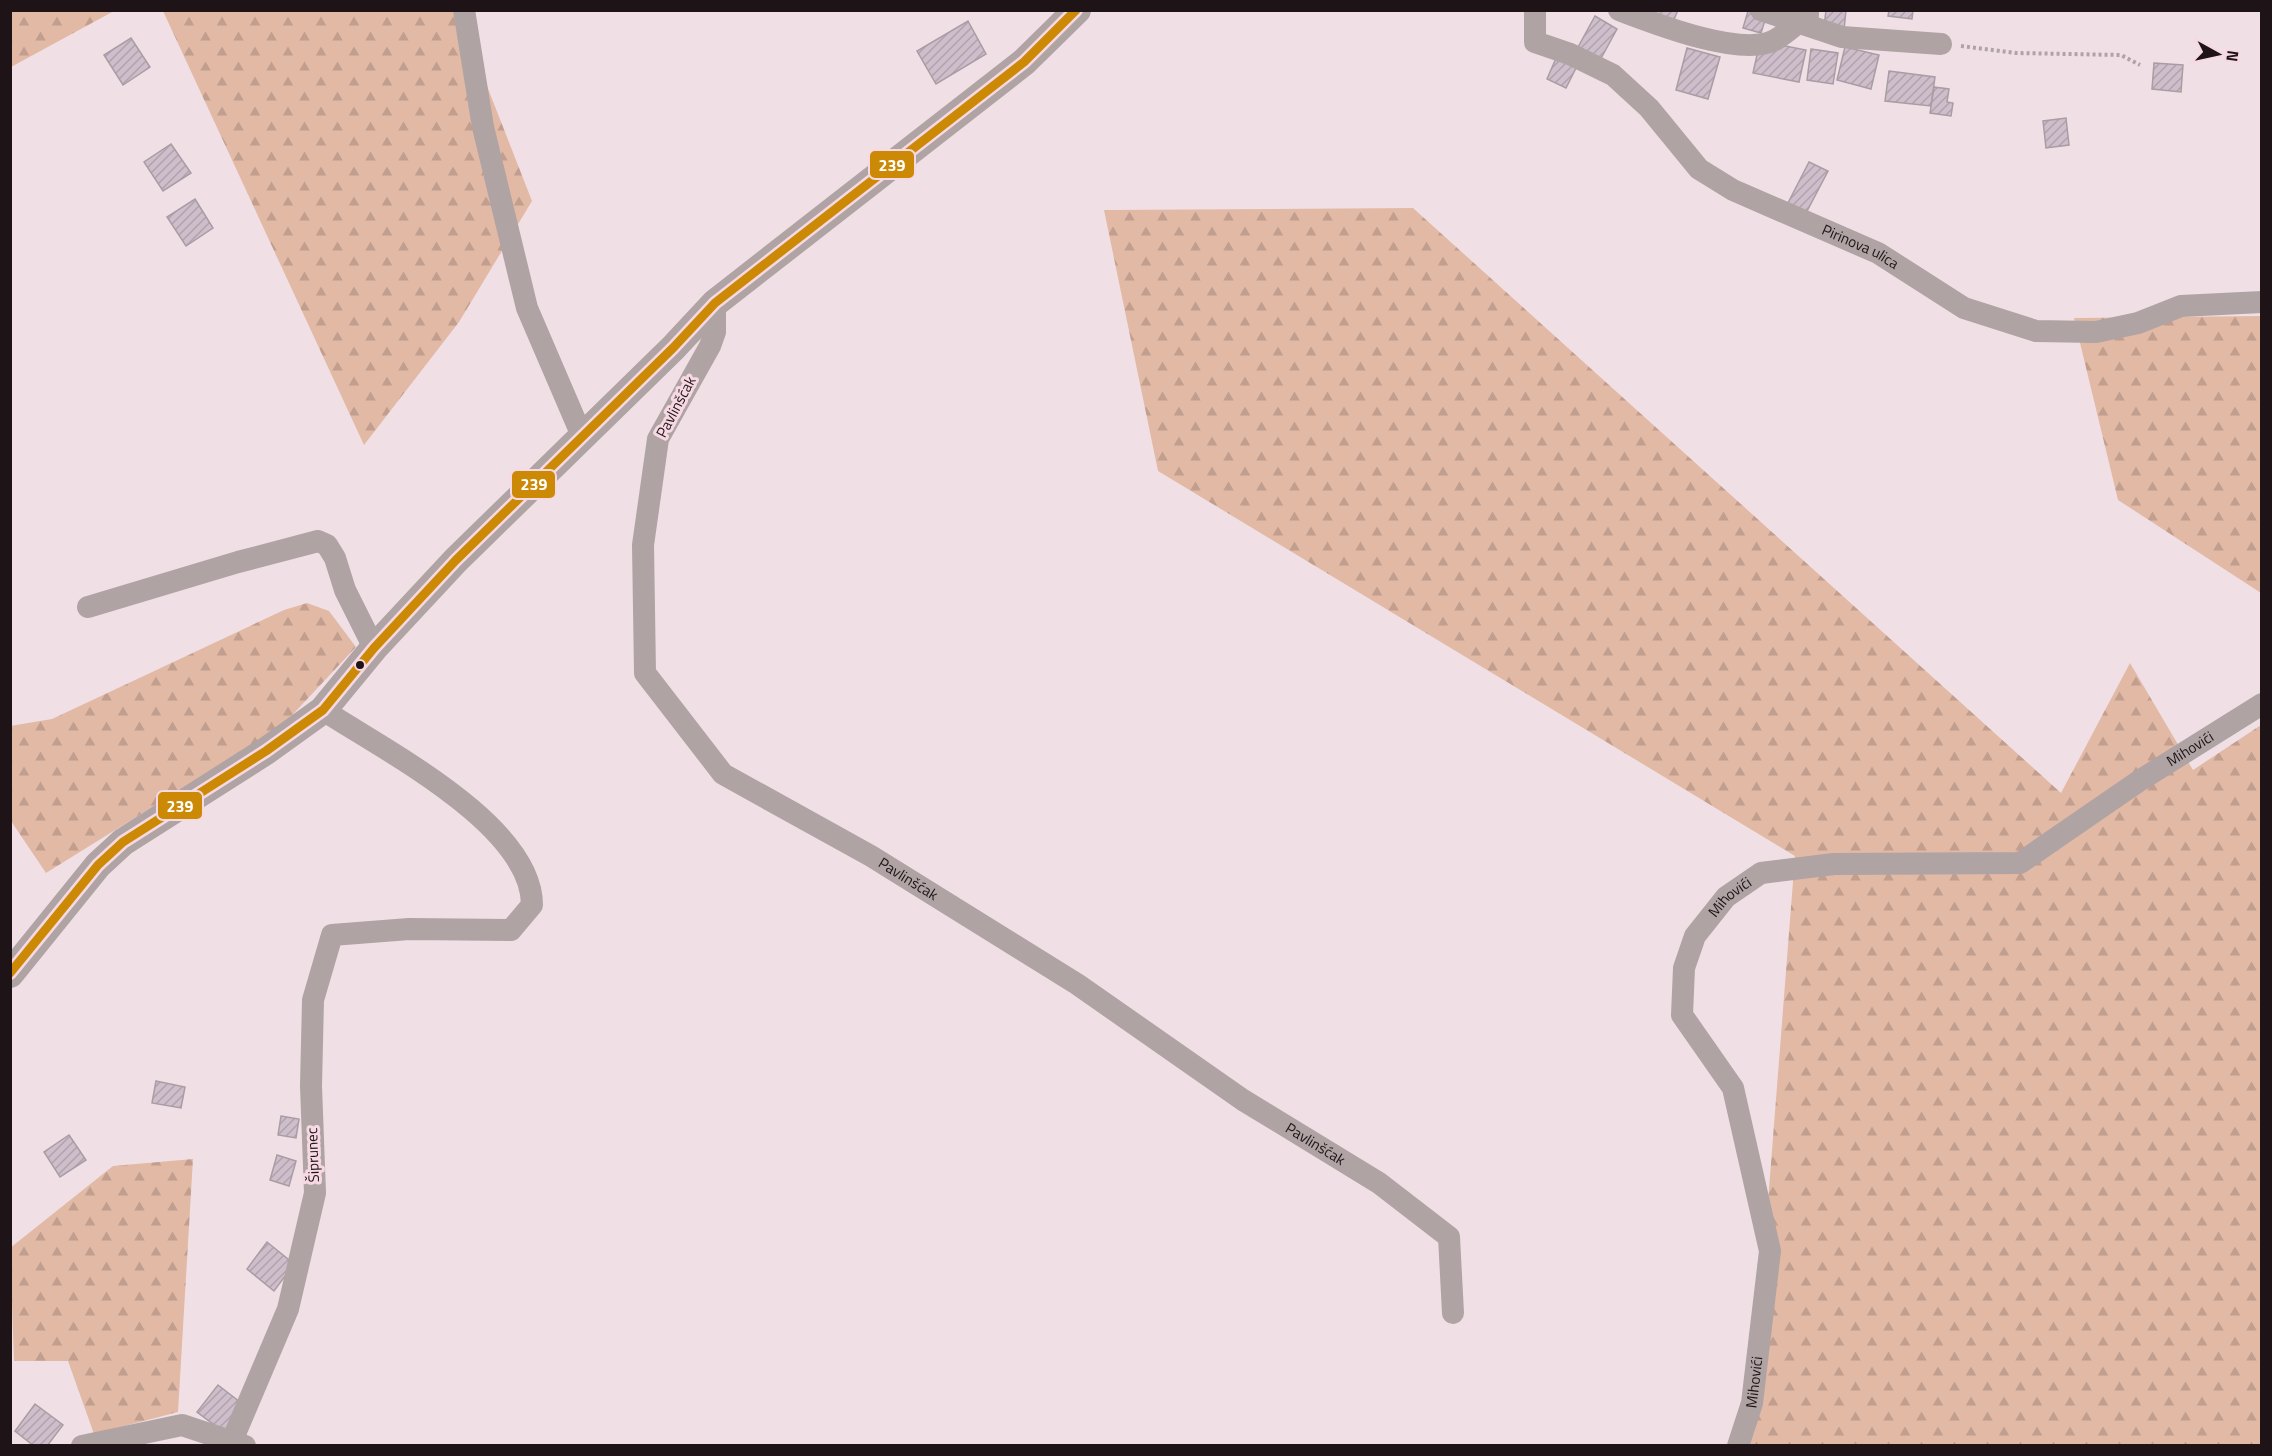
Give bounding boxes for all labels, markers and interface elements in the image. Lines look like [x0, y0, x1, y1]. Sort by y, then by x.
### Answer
north arrow [2188, 24, 2248, 84]
text: N [2220, 49, 2246, 63]
line badge: 239 [869, 150, 915, 179]
text: 239 [879, 153, 905, 177]
street label: Pirinova ulica [1818, 218, 1904, 275]
street label: Pavlinšćak [650, 372, 701, 442]
line badge: 239 [511, 470, 556, 499]
text: 239 [521, 472, 547, 496]
unlabelled marker [354, 659, 366, 671]
street label: Mihovići [2162, 725, 2218, 772]
line badge: 239 [157, 791, 203, 820]
text: 239 [167, 794, 193, 818]
street label: Pavlinšćak [874, 851, 943, 906]
street label: Mihovići [1702, 871, 1756, 922]
street label: Pavlinšćak [1281, 1117, 1350, 1171]
street label: Šiprunec [300, 1127, 325, 1183]
street label: Mihovići [1739, 1355, 1768, 1410]

